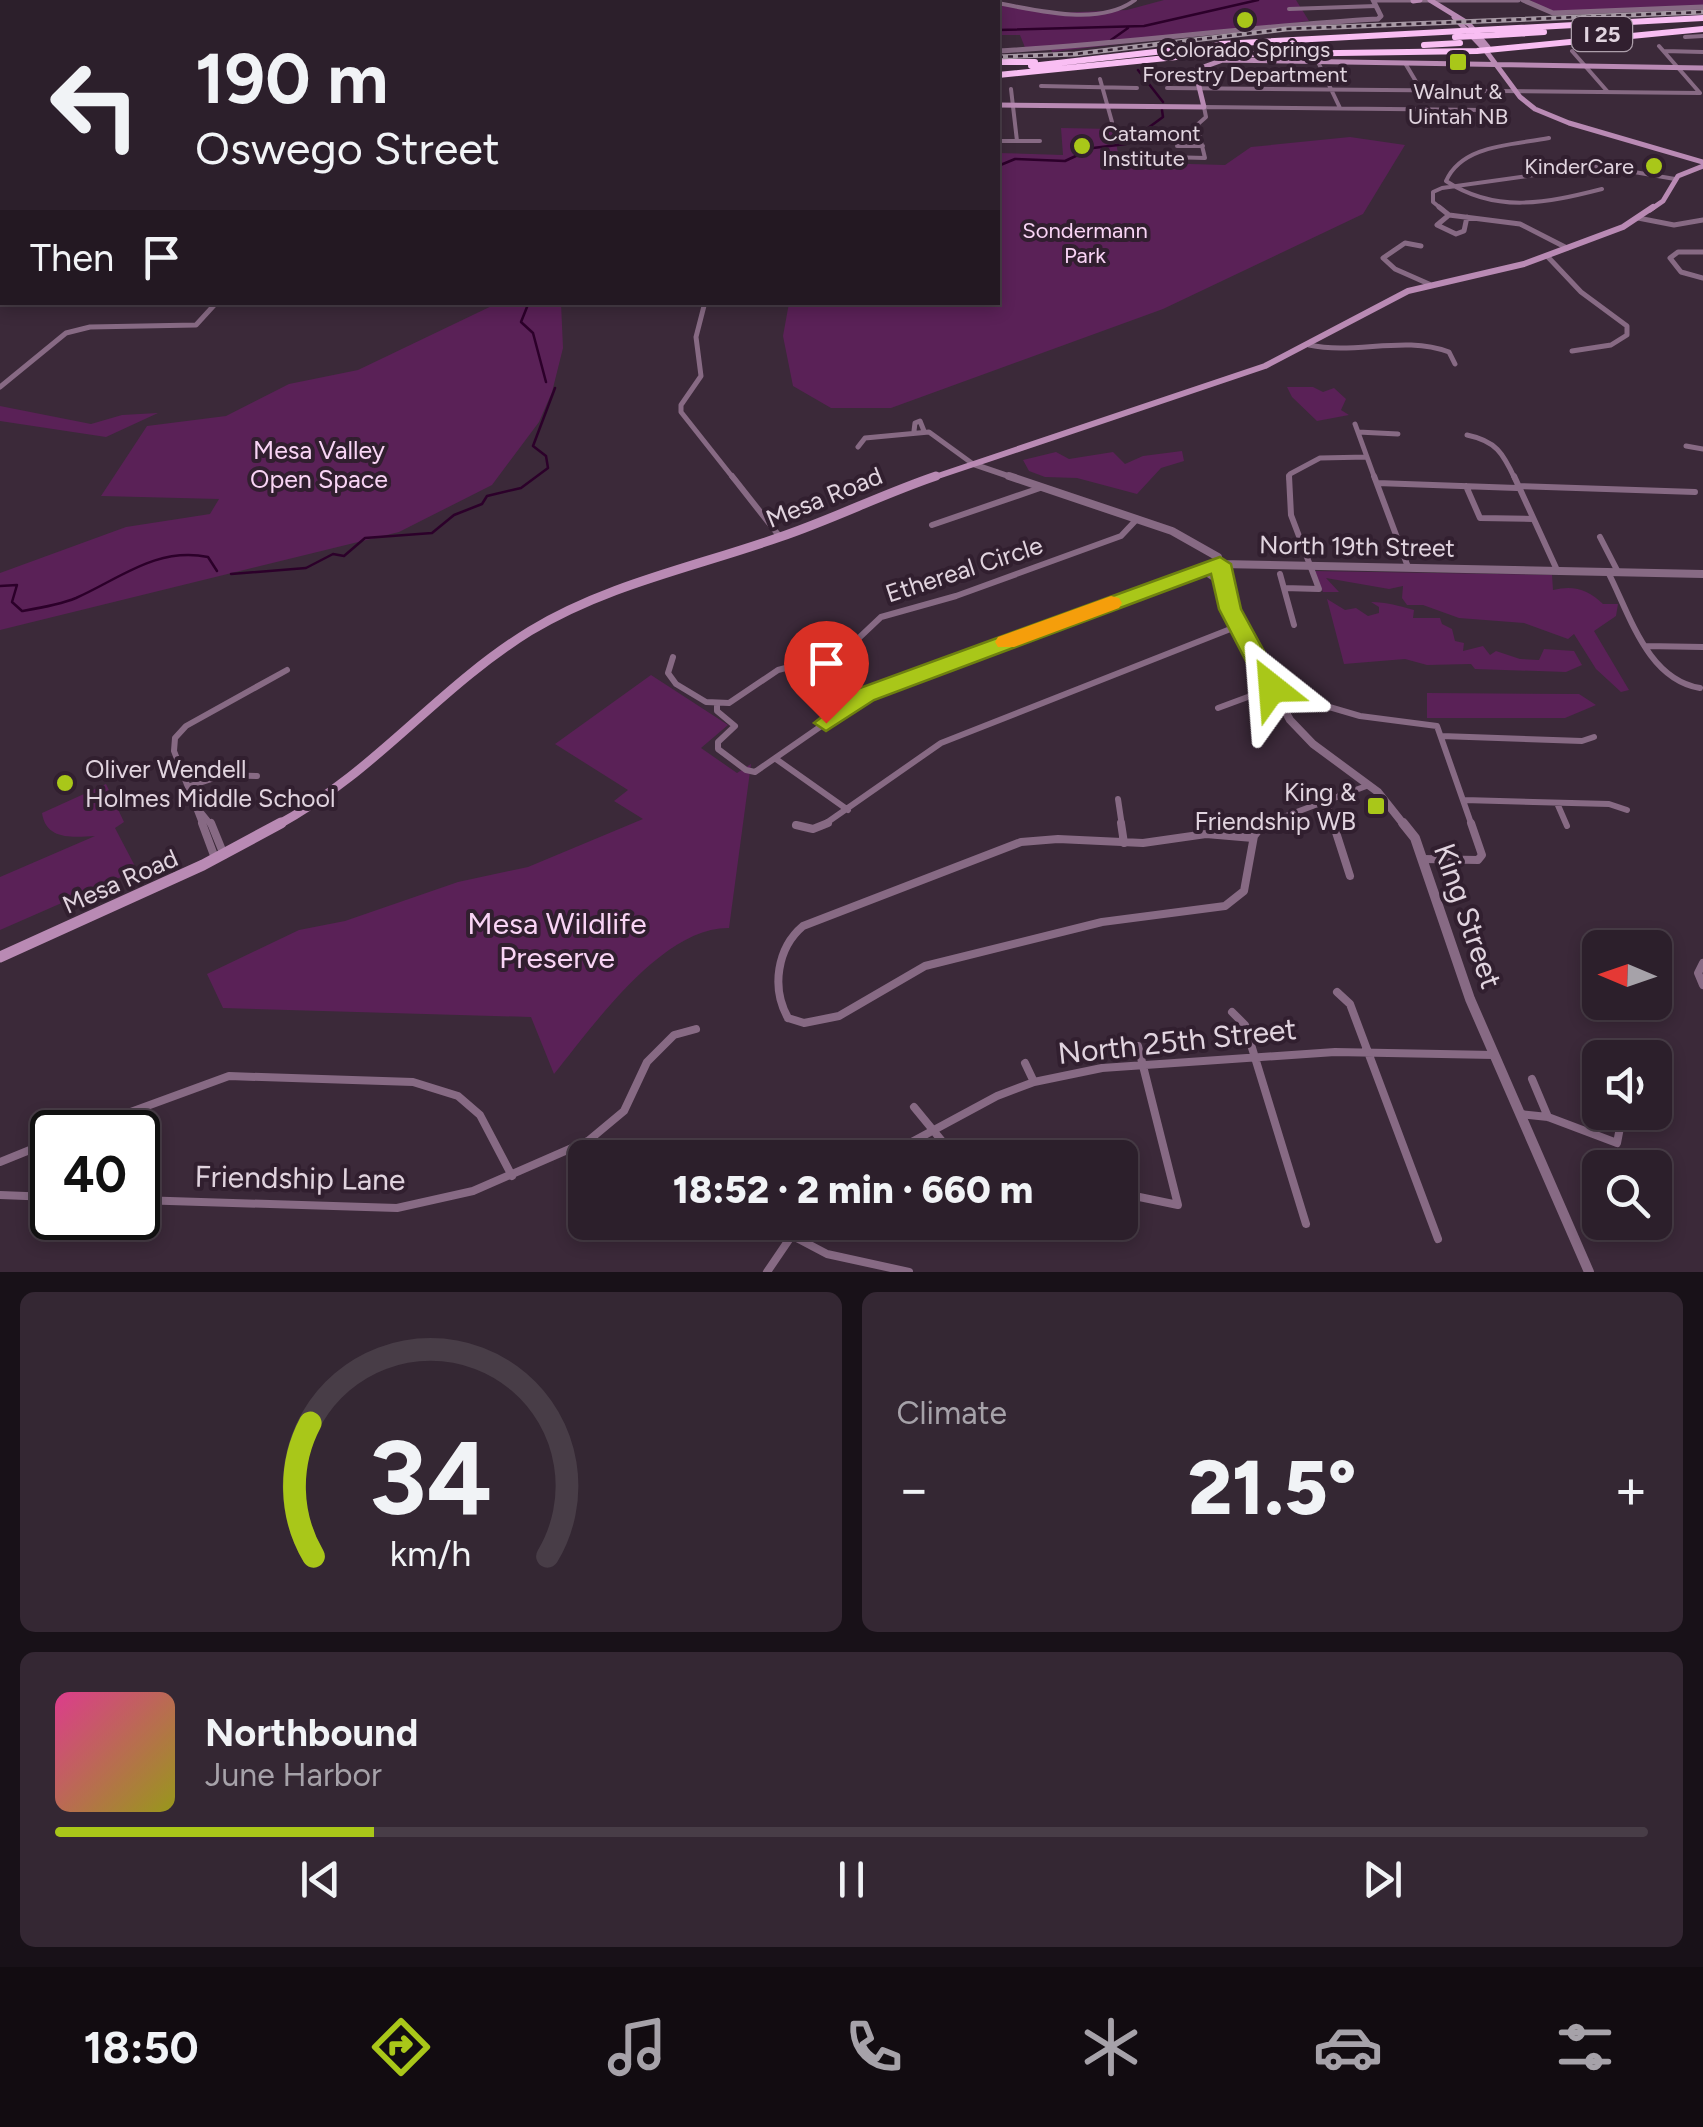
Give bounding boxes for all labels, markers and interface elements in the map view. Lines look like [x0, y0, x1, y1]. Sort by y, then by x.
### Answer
marker: Colorado Springs Forestry Department [1234, 9, 1256, 31]
road number: I 25 [1572, 17, 1632, 51]
text: 190 m [195, 36, 388, 121]
place label: Colorado Springs Forestry Department [1142, 36, 1348, 88]
icon: left [30, 40, 160, 170]
marker: Walnut & Uintah NB [1447, 51, 1469, 73]
place label: Walnut & Uintah NB [1408, 78, 1508, 130]
place label: Catamont Institute [1102, 120, 1201, 172]
text: Oswego Street [195, 121, 500, 175]
marker: Catamont Institute [1071, 135, 1093, 157]
place label: KinderCare [1524, 153, 1634, 180]
marker: KinderCare [1643, 155, 1665, 177]
park label: Sondermann Park [1022, 217, 1148, 269]
icon: arrive [134, 230, 189, 285]
text: Then [30, 235, 114, 281]
park label: Mesa Valley Open Space [250, 435, 388, 494]
street label: Mesa Road [761, 460, 887, 534]
street label: Ethereal Circle [882, 529, 1046, 609]
street label: North 19th Street [1259, 529, 1455, 563]
pin [784, 621, 869, 724]
icon: arrive [799, 636, 854, 691]
position arrow [1220, 636, 1324, 740]
place label: Oliver Wendell Holmes Middle School [85, 754, 335, 813]
marker: Oliver Wendell Holmes Middle School [54, 772, 76, 794]
place label: King & Friendship WB [1195, 777, 1356, 836]
marker: King & Friendship WB [1365, 795, 1387, 817]
street label: King Street [1426, 839, 1510, 993]
street label: Mesa Road [58, 842, 182, 920]
park label: Mesa Wildlife Preserve [467, 905, 647, 976]
north arrow [1582, 930, 1672, 1020]
map controls [1582, 930, 1672, 1240]
street label: North 25th Street [1056, 1010, 1298, 1072]
button: sound [1582, 1040, 1672, 1130]
speed limit sign: 40 [30, 1110, 160, 1240]
button: search [1582, 1150, 1672, 1240]
street label: Friendship Lane [194, 1158, 406, 1198]
text: 18:52 · 2 min · 660 m [673, 1167, 1033, 1213]
text: Climate [897, 1394, 1007, 1432]
text: 34 [369, 1415, 493, 1540]
text: 21.5° [1188, 1443, 1357, 1533]
text: − [897, 1456, 931, 1522]
text: + [1614, 1456, 1648, 1522]
text: km/h [390, 1532, 472, 1575]
text: Northbound [205, 1710, 418, 1756]
text: June Harbor [205, 1756, 382, 1794]
icon: previous [293, 1852, 348, 1907]
icon: pause [824, 1852, 879, 1907]
icon: next [1355, 1852, 1410, 1907]
icon: directions [366, 2012, 436, 2082]
icon: music [602, 2012, 672, 2082]
icon: phone [839, 2012, 909, 2082]
icon: climate [1076, 2012, 1146, 2082]
icon: car [1313, 2012, 1383, 2082]
icon: filters [1550, 2012, 1620, 2082]
text: 18:50 [83, 2020, 199, 2074]

